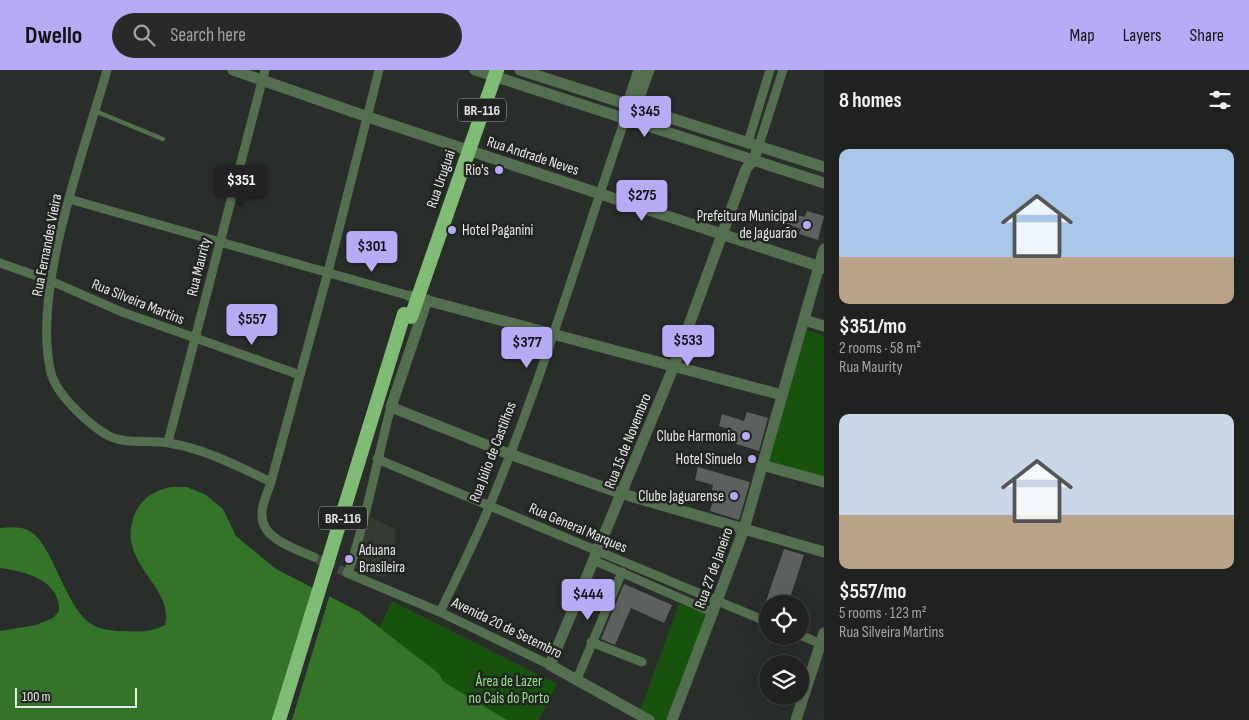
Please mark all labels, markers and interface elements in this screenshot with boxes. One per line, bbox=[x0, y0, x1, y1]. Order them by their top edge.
search box bbox=[112, 13, 462, 58]
text: Dwello bbox=[25, 21, 82, 50]
icon: search bbox=[130, 21, 158, 49]
text: Search here bbox=[170, 24, 246, 47]
text: Map bbox=[1070, 25, 1095, 46]
text: Layers bbox=[1123, 25, 1162, 46]
text: Share bbox=[1190, 25, 1224, 46]
icon: filters bbox=[1206, 86, 1234, 114]
text: 8 homes bbox=[839, 88, 902, 113]
pin: $345 bbox=[615, 96, 675, 138]
road number: BR-116 bbox=[458, 98, 506, 122]
text: $345 bbox=[630, 102, 660, 121]
street label: Rua Andrade Neves bbox=[484, 132, 582, 180]
street label: Rua Uruguai bbox=[422, 147, 460, 211]
place label: Rio's bbox=[465, 161, 489, 180]
pin: $351 bbox=[211, 164, 271, 207]
marker: Rio's bbox=[493, 164, 505, 176]
text: $351 bbox=[227, 171, 255, 190]
pin: $275 bbox=[612, 180, 672, 222]
icon: home bbox=[992, 181, 1082, 271]
text: $275 bbox=[627, 186, 657, 205]
street label: Rua Fernandes Vieira bbox=[28, 192, 66, 298]
place label: Prefeitura Municipal de Jaguarão bbox=[697, 207, 797, 243]
marker: Prefeitura Municipal de Jaguarão bbox=[801, 219, 813, 231]
place label: Hotel Paganini bbox=[462, 221, 534, 240]
marker: Hotel Paganini bbox=[446, 224, 458, 236]
pin: $301 bbox=[342, 230, 402, 273]
street label: Rua Maurity bbox=[183, 235, 216, 298]
text: $301 bbox=[357, 237, 387, 256]
street label: Rua Silveira Martins bbox=[89, 275, 187, 329]
pin: $557 bbox=[222, 304, 282, 346]
text: $557 bbox=[237, 310, 267, 329]
text: $351/mo bbox=[839, 314, 906, 339]
pin: $533 bbox=[658, 324, 718, 367]
pin: $377 bbox=[497, 326, 557, 369]
text: $533 bbox=[673, 331, 703, 350]
text: $377 bbox=[512, 333, 542, 352]
text: 2 rooms · 58 m² bbox=[839, 339, 921, 358]
text: Rua Maurity bbox=[839, 358, 903, 377]
street label: Rua 15 de Novembro bbox=[600, 390, 656, 492]
street label: Rua Júlio de Castilhos bbox=[465, 399, 521, 505]
place label: Clube Harmonia bbox=[656, 427, 736, 446]
marker: Clube Harmonia bbox=[740, 430, 752, 442]
icon: home bbox=[992, 446, 1082, 536]
place label: Hotel Sinuelo bbox=[676, 450, 742, 469]
marker: Hotel Sinuelo bbox=[746, 453, 758, 465]
place label: Clube Jaguarense bbox=[638, 487, 724, 506]
marker: Clube Jaguarense bbox=[728, 490, 740, 502]
street label: Rua General Marques bbox=[526, 499, 630, 557]
road number: BR-116 bbox=[319, 506, 367, 529]
street label: Rua 27 de Janeiro bbox=[691, 525, 737, 611]
place label: Aduana Brasileira bbox=[358, 541, 405, 577]
marker: Aduana Brasileira bbox=[343, 553, 355, 565]
pin: $444 bbox=[558, 578, 618, 621]
text: $557/mo bbox=[839, 579, 906, 604]
text: $444 bbox=[573, 585, 603, 604]
street label: Avenida 20 de Setembro bbox=[448, 593, 565, 663]
map controls bbox=[759, 595, 809, 705]
button: locate bbox=[759, 595, 809, 645]
text: 5 rooms · 123 m² bbox=[839, 604, 927, 623]
text: Rua Silveira Martins bbox=[839, 623, 944, 642]
button: layers bbox=[759, 655, 809, 705]
park label: Área de Lazer no Cais do Porto bbox=[469, 672, 549, 708]
scale bar bbox=[15, 685, 138, 708]
text: 100 m bbox=[22, 688, 51, 705]

